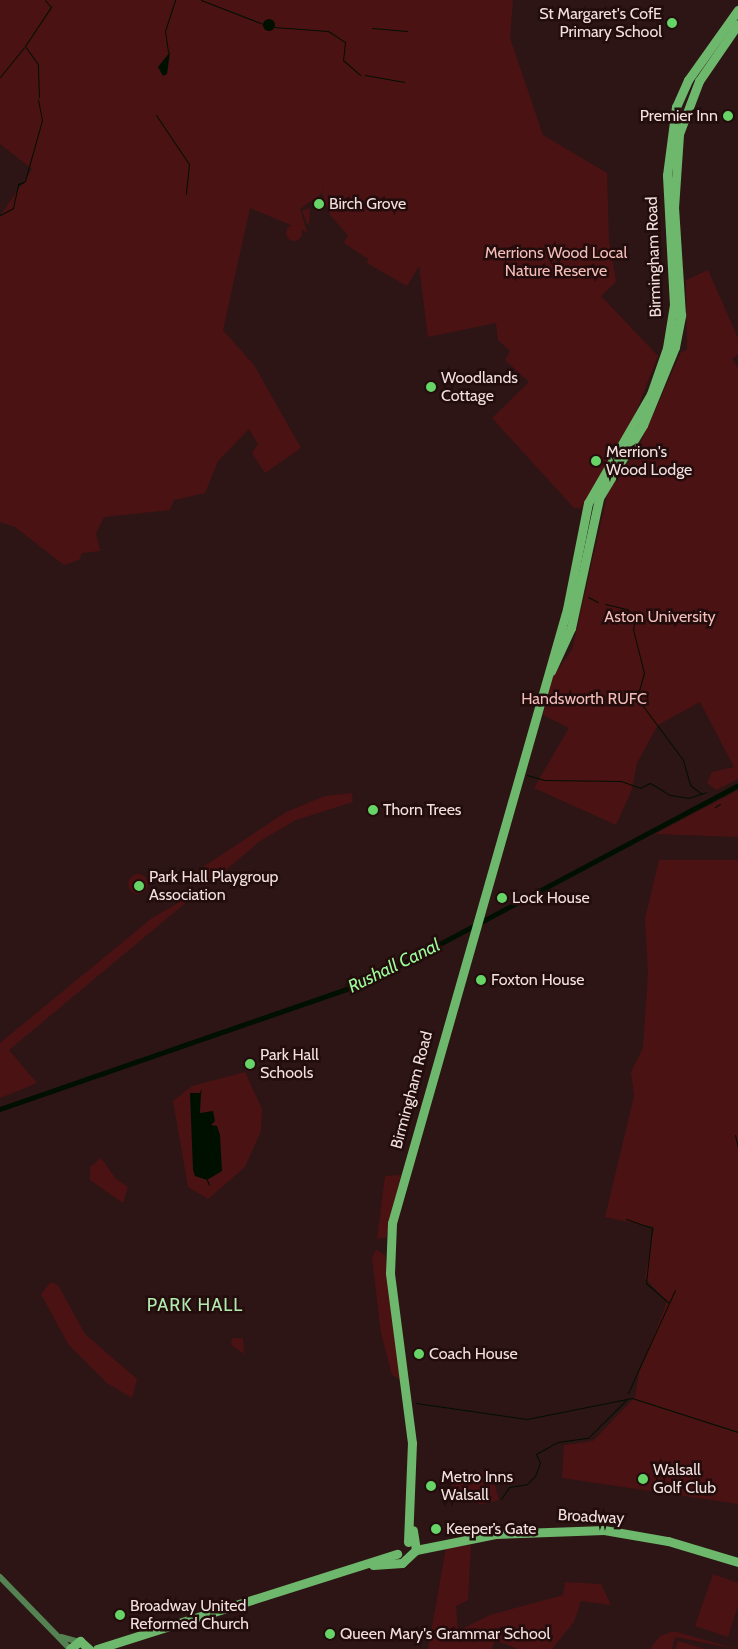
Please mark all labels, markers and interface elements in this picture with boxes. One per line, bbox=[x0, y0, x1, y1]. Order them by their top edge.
place label: St Margaret's CofE Primary School bbox=[539, 4, 662, 42]
marker: St Margaret's CofE Primary School bbox=[666, 17, 678, 29]
place label: Premier Inn bbox=[640, 106, 718, 126]
marker: Premier Inn bbox=[722, 110, 734, 122]
place label: Birch Grove bbox=[329, 194, 406, 214]
street label: Birmingham Road bbox=[642, 196, 666, 318]
marker: Birch Grove bbox=[313, 198, 325, 210]
park label: Merrions Wood Local Nature Reserve bbox=[485, 243, 627, 281]
place label: Woodlands Cottage bbox=[441, 368, 518, 406]
marker: Woodlands Cottage bbox=[425, 381, 437, 393]
place label: Merrion's Wood Lodge bbox=[606, 442, 692, 480]
marker: Merrion's Wood Lodge bbox=[590, 455, 602, 467]
park label: Aston University bbox=[604, 607, 716, 627]
park label: Handsworth RUFC bbox=[521, 689, 647, 709]
place label: Thorn Trees bbox=[383, 800, 461, 820]
marker: Thorn Trees bbox=[367, 804, 379, 816]
place label: Park Hall Playgroup Association bbox=[149, 867, 279, 905]
marker: Park Hall Playgroup Association bbox=[133, 880, 145, 892]
place label: Lock House bbox=[512, 888, 590, 908]
marker: Lock House bbox=[496, 892, 508, 904]
water label: Rushall Canal bbox=[344, 934, 444, 998]
place label: Foxton House bbox=[491, 970, 584, 990]
marker: Foxton House bbox=[475, 974, 487, 986]
street label: Birmingham Road bbox=[387, 1029, 437, 1151]
place label: Park Hall Schools bbox=[260, 1045, 319, 1083]
marker: Park Hall Schools bbox=[244, 1058, 256, 1070]
district label: PARK HALL bbox=[146, 1294, 244, 1316]
place label: Coach House bbox=[429, 1344, 518, 1364]
marker: Coach House bbox=[413, 1348, 425, 1360]
place label: Walsall Golf Club bbox=[653, 1460, 716, 1498]
place label: Metro Inns Walsall bbox=[441, 1467, 513, 1505]
marker: Walsall Golf Club bbox=[637, 1473, 649, 1485]
marker: Metro Inns Walsall bbox=[425, 1480, 437, 1492]
street label: Broadway bbox=[557, 1506, 625, 1528]
place label: Keeper’s Gate bbox=[446, 1519, 536, 1539]
marker: Keeper’s Gate bbox=[430, 1523, 442, 1535]
place label: Broadway United Reformed Church bbox=[130, 1596, 249, 1634]
marker: Broadway United Reformed Church bbox=[114, 1609, 126, 1621]
place label: Queen Mary's Grammar School bbox=[340, 1624, 550, 1644]
marker: Queen Mary's Grammar School bbox=[324, 1628, 336, 1640]

